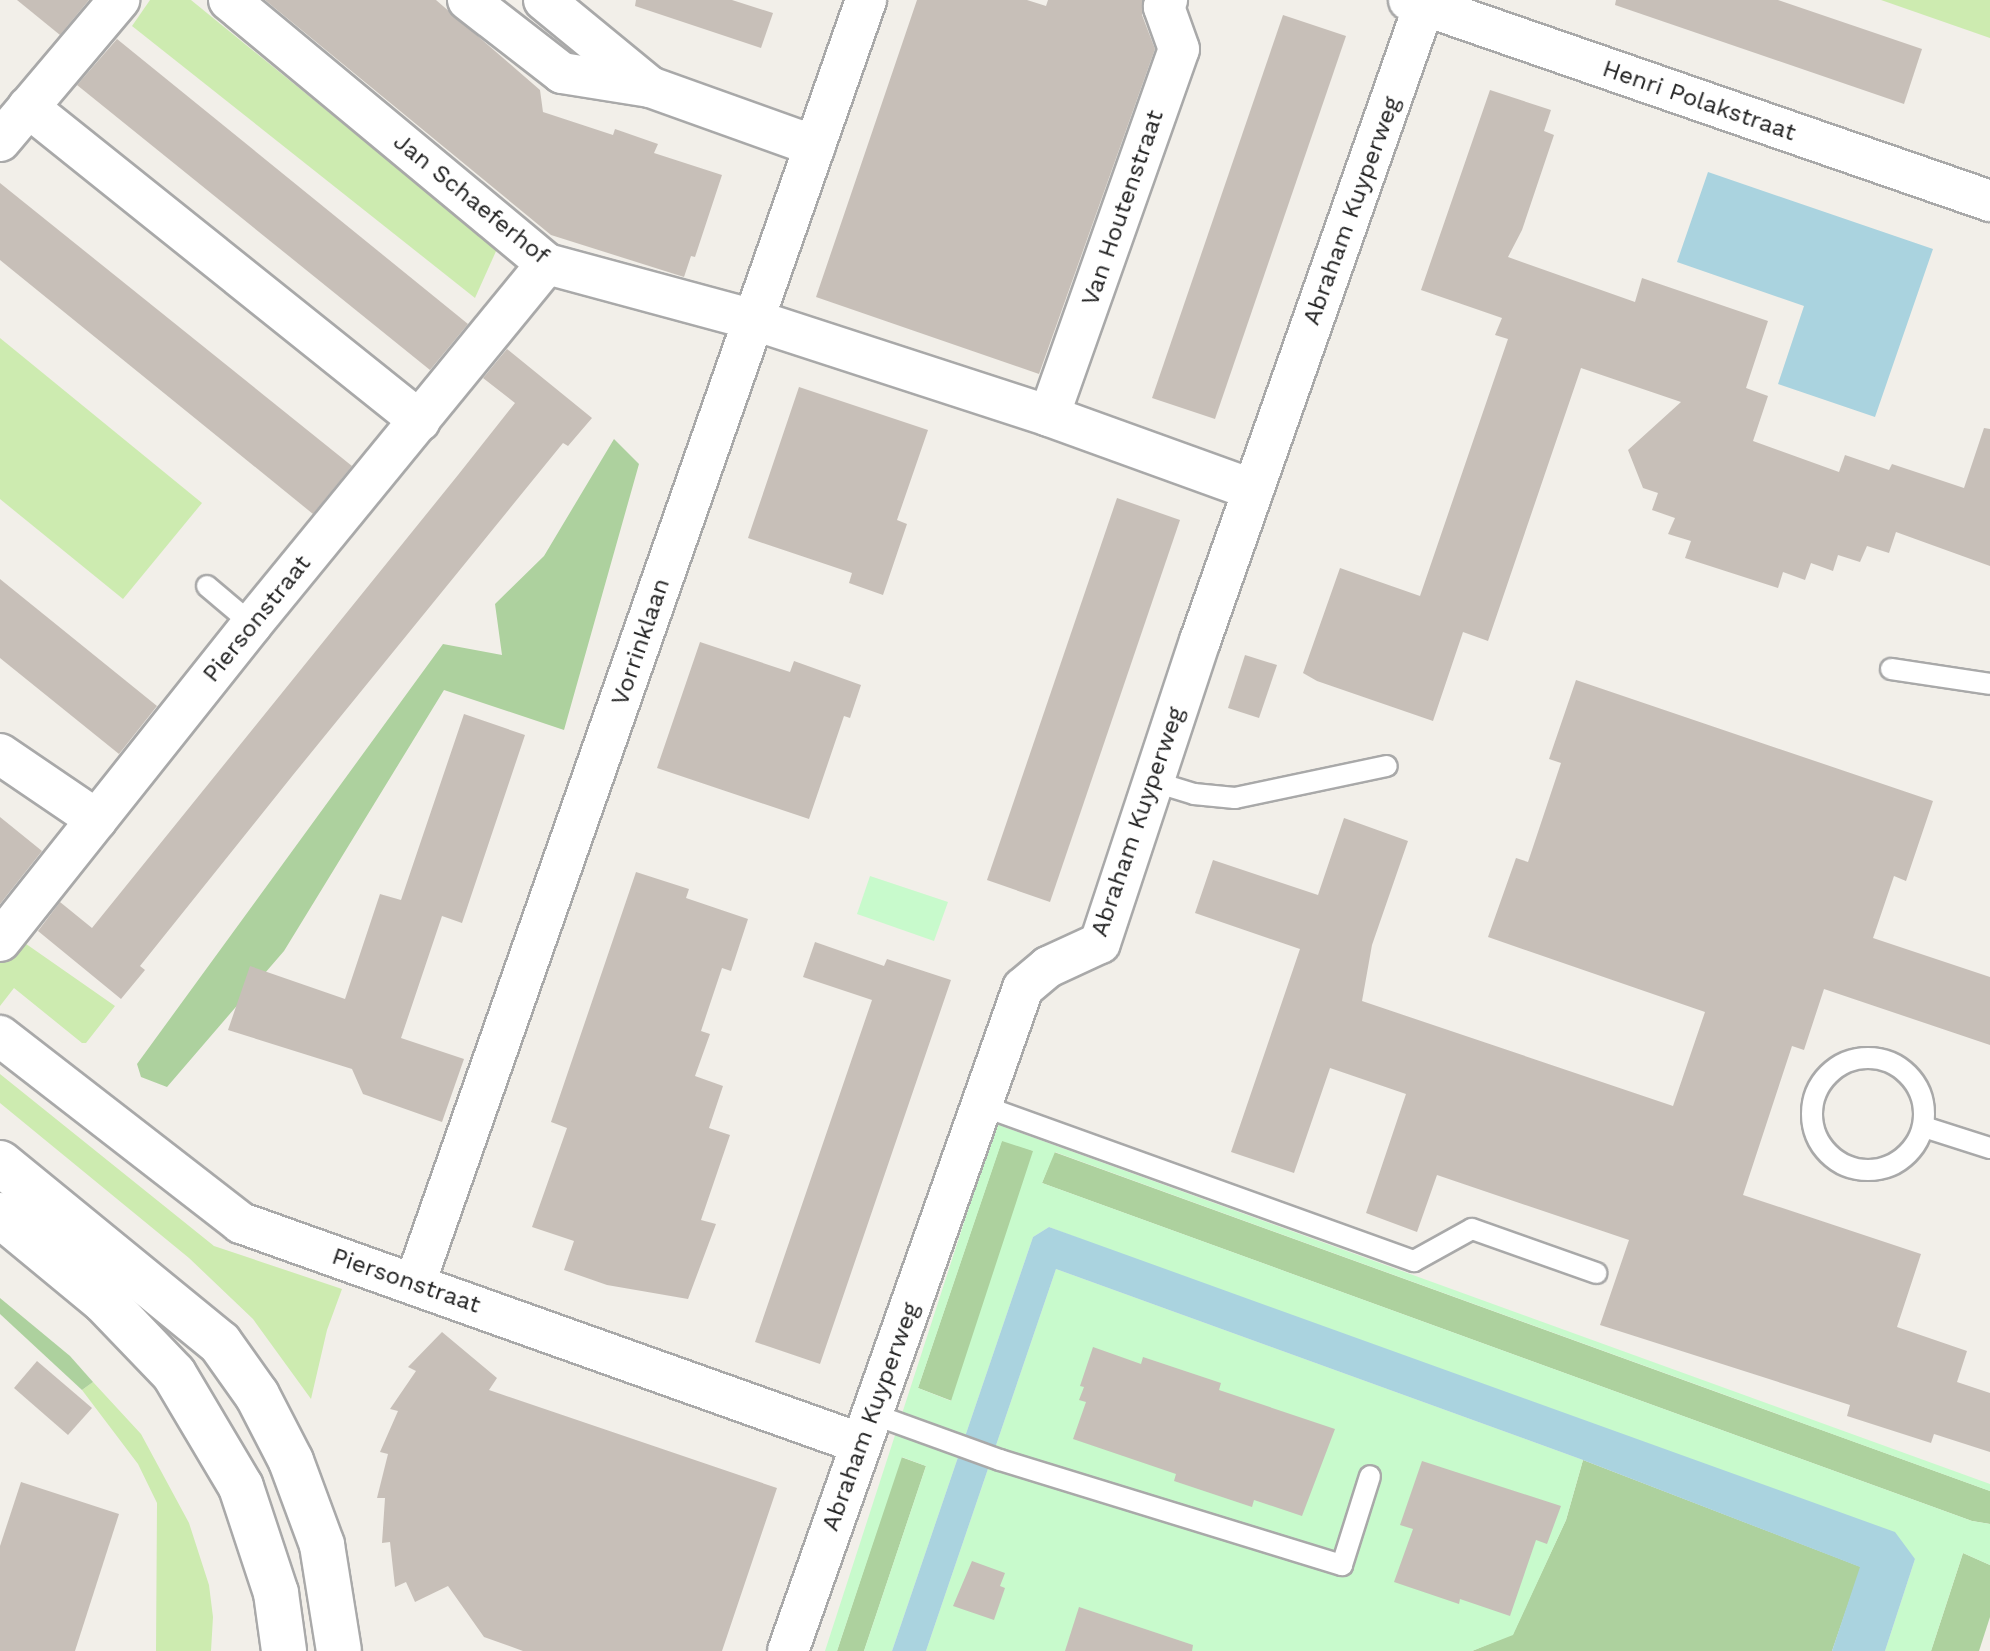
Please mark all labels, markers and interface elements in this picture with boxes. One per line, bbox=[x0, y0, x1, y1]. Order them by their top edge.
street label: Henri Polakstraat bbox=[1599, 54, 1799, 148]
street label: Abraham Kuyperweg bbox=[1297, 93, 1407, 329]
street label: Van Houtenstraat bbox=[1076, 106, 1170, 310]
street label: Jan Schaeferhof bbox=[387, 127, 555, 271]
street label: Piersonstraat bbox=[197, 550, 317, 688]
street label: Vorrinklaan bbox=[606, 575, 676, 709]
street label: Abraham Kuyperweg bbox=[1085, 703, 1191, 941]
street label: Piersonstraat bbox=[328, 1242, 484, 1320]
street label: Abraham Kuyperweg bbox=[816, 1299, 926, 1535]

